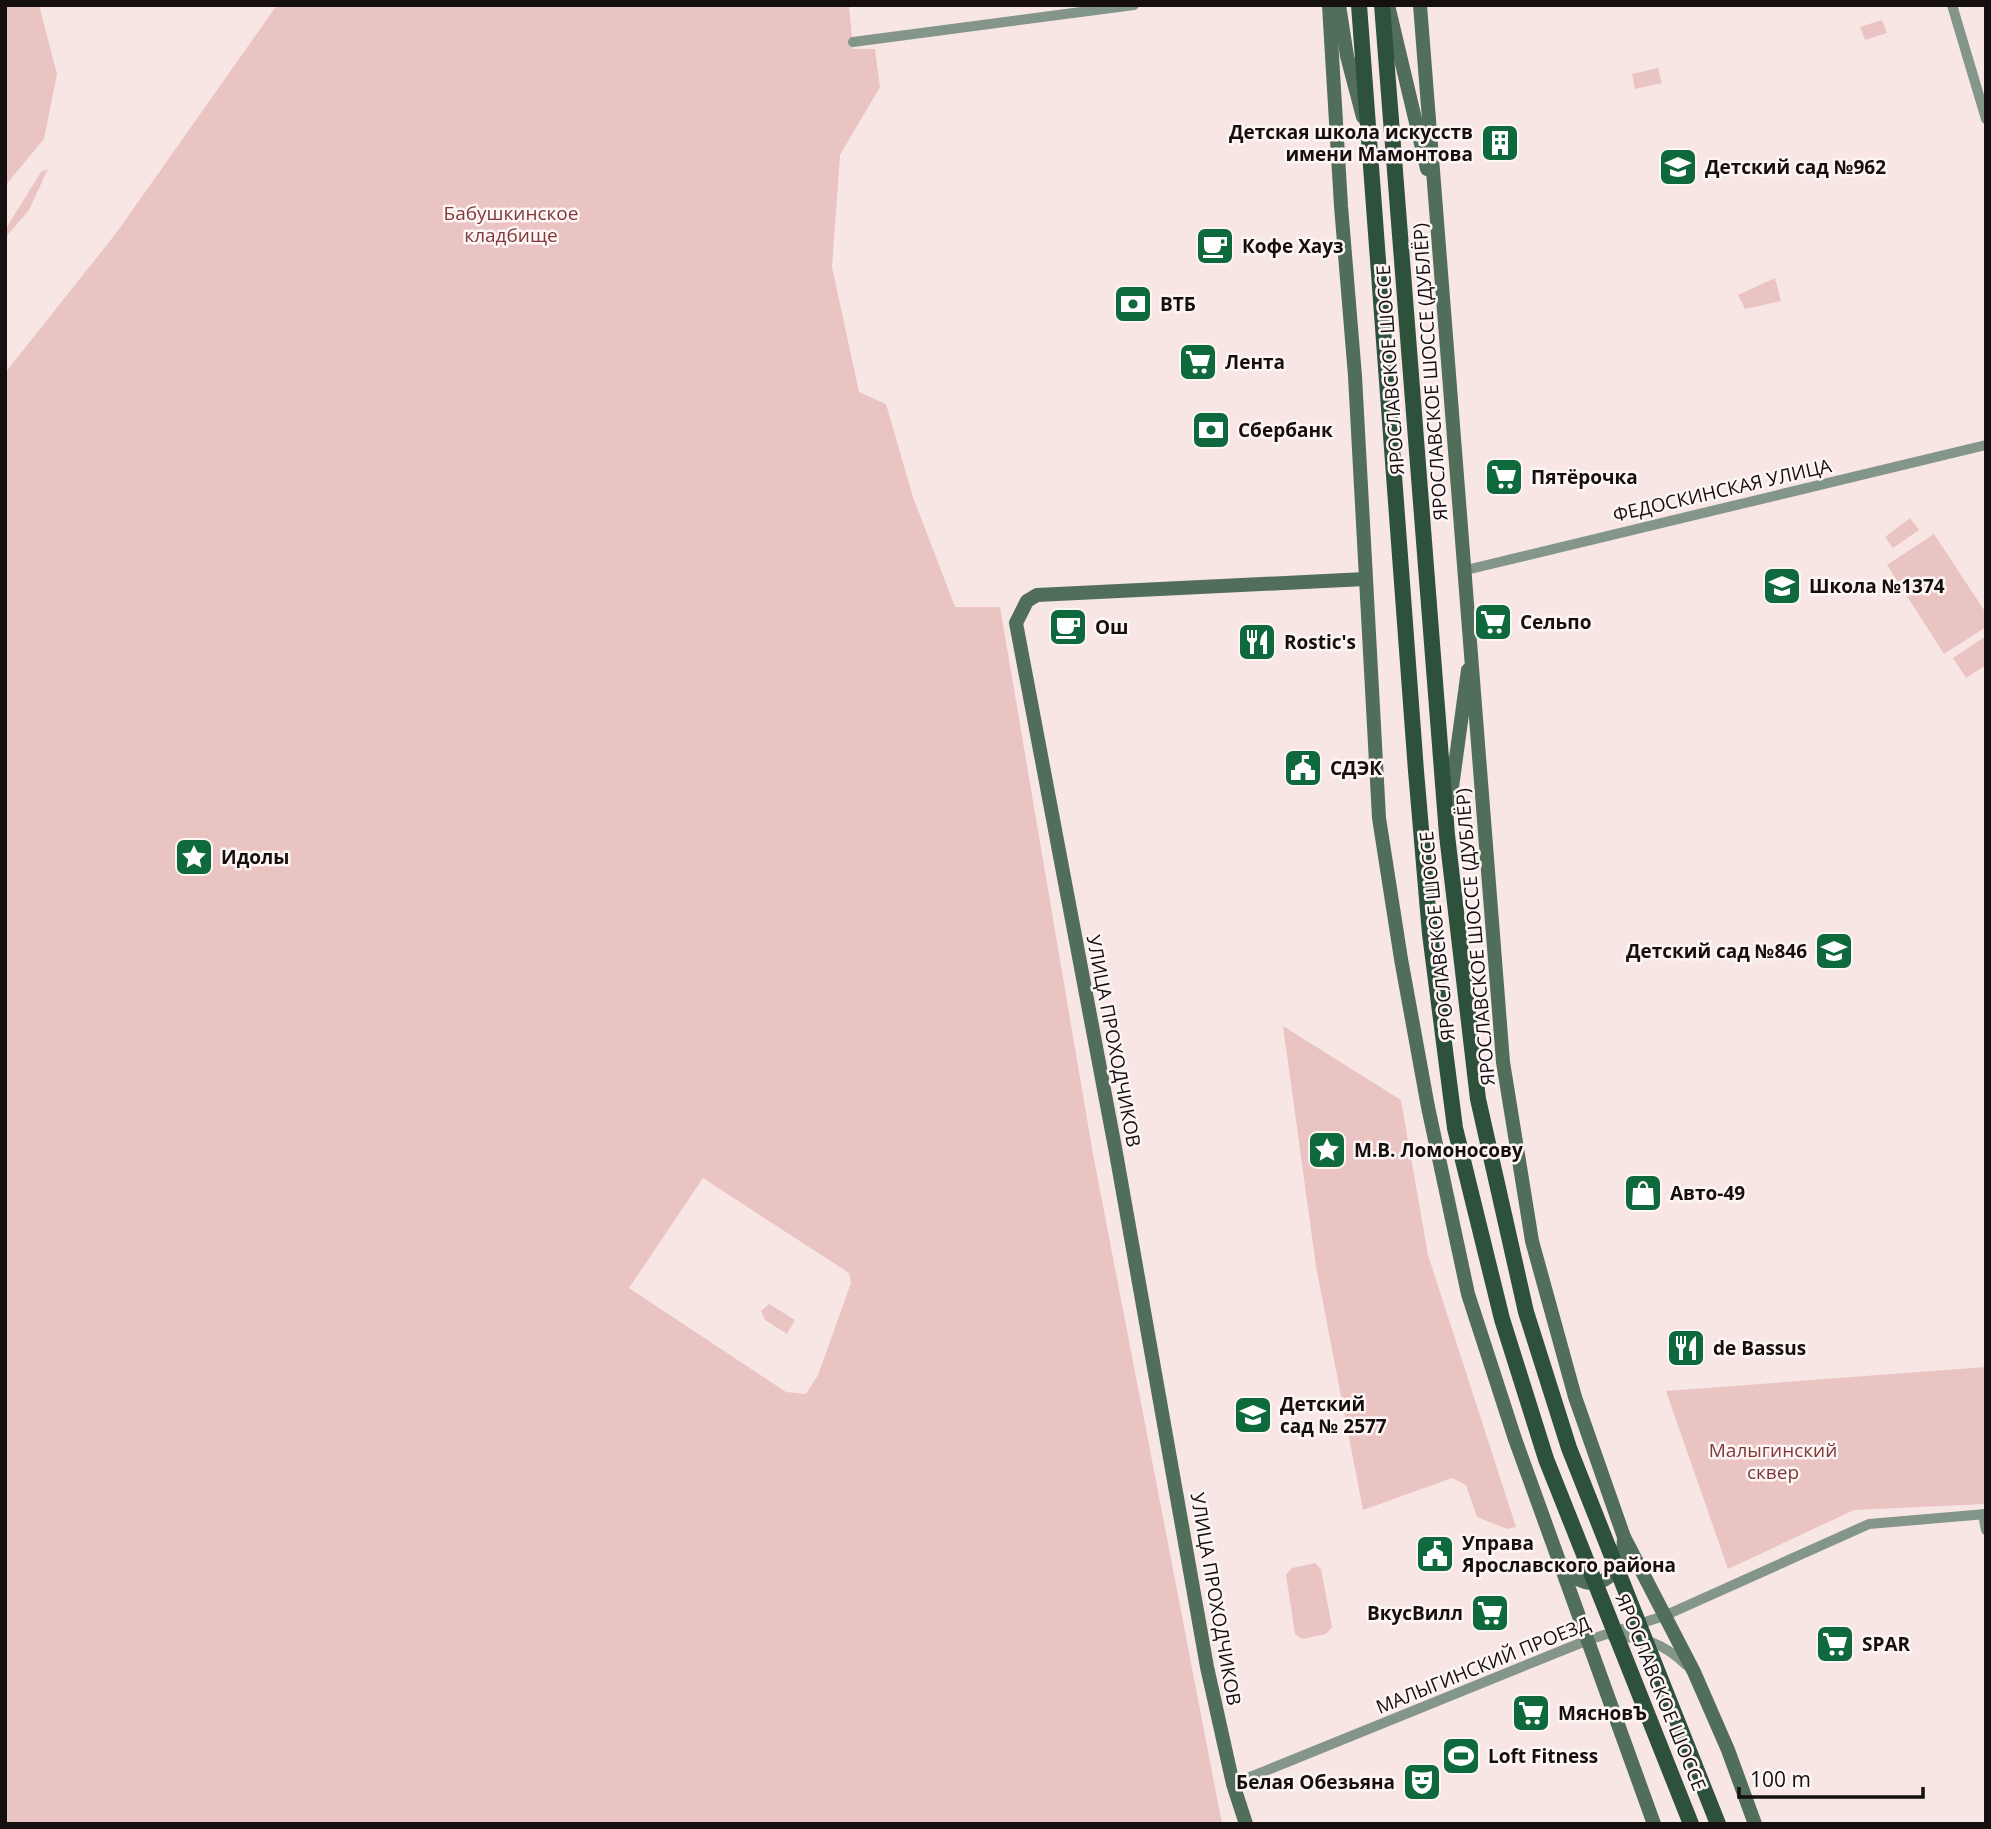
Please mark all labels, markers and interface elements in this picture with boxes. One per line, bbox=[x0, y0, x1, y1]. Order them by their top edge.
place label: Детская школа искусств имени Мамонтова bbox=[1229, 119, 1473, 167]
building icon: Детская школа искусств имени Мамонтова bbox=[1479, 122, 1521, 164]
school or university icon: Детский сад №962 bbox=[1657, 146, 1699, 188]
place label: Детский сад №962 bbox=[1705, 154, 1886, 180]
park label: Бабушкинское кладбище bbox=[444, 200, 578, 248]
street label: ЯРОСЛАВСКОЕ ШОССЕ (ДУБЛЁР) bbox=[1407, 222, 1453, 522]
cafe icon: Кофе Хауз bbox=[1194, 225, 1236, 267]
place label: Кофе Хауз bbox=[1242, 233, 1344, 259]
street label: ЯРОСЛАВСКОЕ ШОССЕ bbox=[1370, 264, 1410, 476]
bank icon: ВТБ bbox=[1112, 283, 1154, 325]
place label: ВТБ bbox=[1160, 291, 1196, 317]
supermarket icon: Лента bbox=[1177, 341, 1219, 383]
place label: Лента bbox=[1225, 349, 1285, 375]
bank icon: Сбербанк bbox=[1190, 409, 1232, 451]
place label: Сбербанк bbox=[1238, 417, 1333, 443]
street label: ФЕДОСКИНСКАЯ УЛИЦА bbox=[1610, 452, 1834, 528]
supermarket icon: Пятёрочка bbox=[1483, 456, 1525, 498]
place label: Пятёрочка bbox=[1531, 464, 1638, 490]
school or university icon: Школа №1374 bbox=[1761, 565, 1803, 607]
place label: Школа №1374 bbox=[1809, 573, 1945, 599]
supermarket icon: Сельпо bbox=[1472, 601, 1514, 643]
cafe icon: Ош bbox=[1047, 606, 1089, 648]
place label: Сельпо bbox=[1520, 609, 1591, 635]
place label: Ош bbox=[1095, 614, 1129, 640]
restaurant icon: Rostic's bbox=[1236, 621, 1278, 663]
place label: Rostic's bbox=[1284, 629, 1356, 655]
public building icon: СДЭК bbox=[1282, 747, 1324, 789]
place label: СДЭК bbox=[1330, 755, 1382, 781]
street label: ЯРОСЛАВСКОЕ ШОССЕ (ДУБЛЁР) bbox=[1449, 787, 1501, 1087]
street label: ЯРОСЛАВСКОЕ ШОССЕ bbox=[1413, 830, 1461, 1042]
place icon: Идолы bbox=[173, 836, 215, 878]
place label: Идолы bbox=[221, 844, 289, 870]
school or university icon: Детский сад №846 bbox=[1813, 930, 1855, 972]
street label: УЛИЦА ПРОХОДЧИКОВ bbox=[1081, 933, 1147, 1149]
place label: Детский сад №846 bbox=[1626, 938, 1807, 964]
place icon: М.В. Ломоносову bbox=[1306, 1129, 1348, 1171]
place label: М.В. Ломоносову bbox=[1354, 1137, 1523, 1163]
shop icon: Авто-49 bbox=[1622, 1172, 1664, 1214]
place label: Авто-49 bbox=[1670, 1180, 1745, 1206]
restaurant icon: de Bassus bbox=[1665, 1327, 1707, 1369]
place label: de Bassus bbox=[1713, 1335, 1806, 1361]
place label: Детский сад № 2577 bbox=[1280, 1391, 1387, 1439]
school or university icon: Детский сад № 2577 bbox=[1232, 1394, 1274, 1436]
park label: Малыгинский сквер bbox=[1709, 1437, 1837, 1485]
street label: УЛИЦА ПРОХОДЧИКОВ bbox=[1184, 1491, 1248, 1707]
place label: Управа Ярославского района bbox=[1461, 1530, 1676, 1578]
public building icon: Управа Ярославского района bbox=[1414, 1533, 1456, 1575]
street label: ЯРОСЛАВСКОЕ ШОССЕ bbox=[1610, 1590, 1712, 1794]
supermarket icon: ВкусВилл bbox=[1469, 1592, 1511, 1634]
place label: ВкусВилл bbox=[1367, 1600, 1463, 1626]
street label: МАЛЫГИНСКИЙ ПРОЕЗД bbox=[1372, 1610, 1594, 1720]
supermarket icon: SPAR bbox=[1814, 1623, 1856, 1665]
place label: SPAR bbox=[1862, 1631, 1911, 1657]
supermarket icon: МясновЪ bbox=[1510, 1692, 1552, 1734]
place label: МясновЪ bbox=[1558, 1700, 1647, 1726]
sports icon: Loft Fitness bbox=[1440, 1735, 1482, 1777]
place label: Loft Fitness bbox=[1488, 1743, 1598, 1769]
scale bar bbox=[1739, 1756, 1923, 1800]
theatre icon: Белая Обезьяна bbox=[1401, 1761, 1443, 1803]
text: 100 m bbox=[1750, 1765, 1811, 1793]
place label: Белая Обезьяна bbox=[1236, 1769, 1395, 1795]

